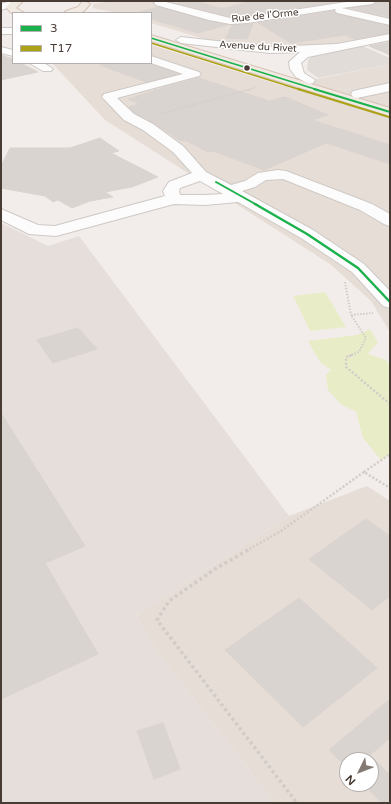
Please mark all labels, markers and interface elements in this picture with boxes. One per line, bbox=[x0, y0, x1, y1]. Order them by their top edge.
street label: Rue de l'Orme bbox=[231, 7, 299, 25]
legend bbox=[12, 12, 152, 64]
text: 3 bbox=[50, 21, 58, 35]
street label: Avenue du Rivet bbox=[219, 39, 297, 55]
text: T17 bbox=[50, 41, 72, 55]
unlabelled marker bbox=[242, 63, 252, 73]
north arrow bbox=[339, 752, 379, 792]
text: N bbox=[343, 772, 358, 788]

